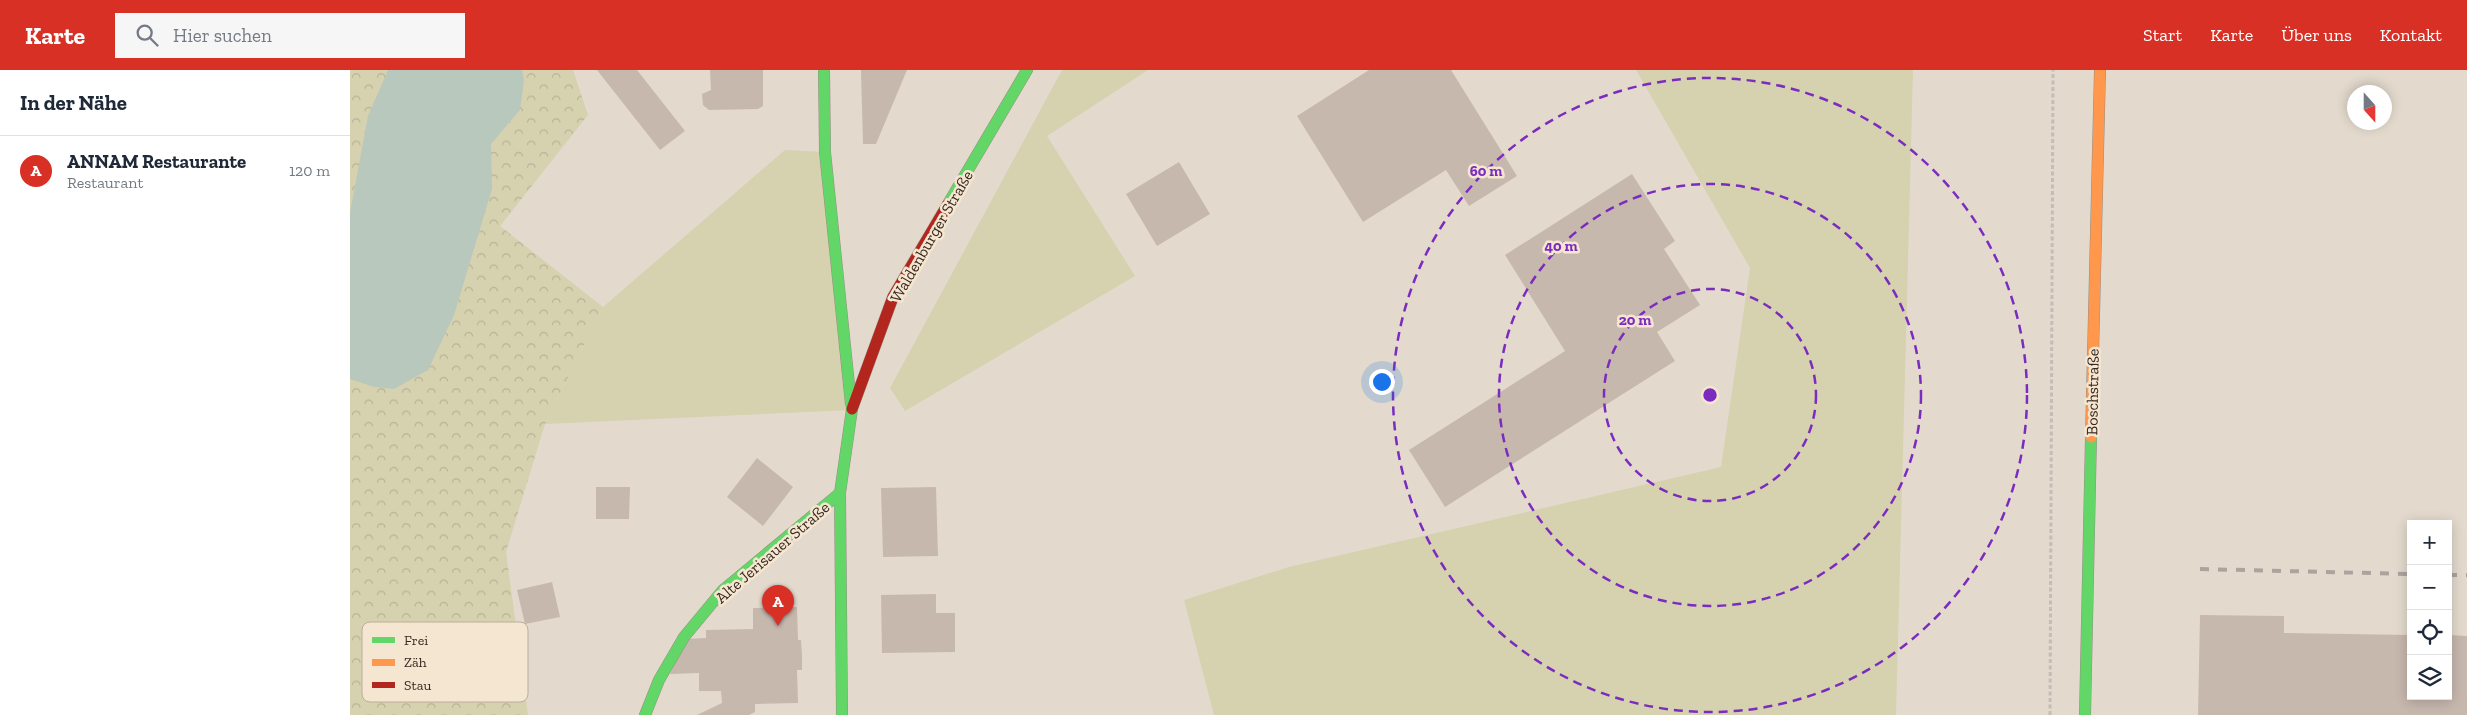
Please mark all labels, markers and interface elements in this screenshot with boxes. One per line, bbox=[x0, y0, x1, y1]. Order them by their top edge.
search box bbox=[115, 13, 465, 58]
text: Karte bbox=[25, 21, 85, 50]
icon: search bbox=[133, 21, 161, 49]
text: Hier suchen bbox=[173, 24, 272, 47]
text: Start bbox=[2143, 24, 2182, 46]
text: Karte bbox=[2210, 24, 2253, 46]
text: Über uns bbox=[2281, 24, 2352, 46]
text: Kontakt bbox=[2380, 24, 2442, 46]
north arrow bbox=[2347, 85, 2392, 130]
text: In der Nähe bbox=[20, 90, 127, 115]
text: ANNAM Restaurante bbox=[67, 150, 246, 173]
text: A bbox=[31, 161, 42, 180]
text: 120 m bbox=[289, 161, 330, 180]
text: 60 m bbox=[1470, 162, 1502, 180]
street label: Waldenburger Straße bbox=[886, 167, 977, 306]
text: Restaurant bbox=[67, 173, 143, 192]
text: 40 m bbox=[1544, 237, 1578, 255]
text: 20 m bbox=[1619, 311, 1651, 329]
street label: Boschstraße bbox=[2082, 349, 2103, 435]
your location bbox=[1369, 369, 1395, 395]
centre of rings bbox=[1701, 386, 1719, 404]
street label: Alte Jerisauer Straße bbox=[711, 497, 833, 607]
map controls bbox=[2407, 520, 2452, 700]
button: + bbox=[2407, 520, 2452, 565]
button: − bbox=[2407, 565, 2452, 610]
pin: A bbox=[762, 585, 794, 626]
button: locate bbox=[2407, 610, 2452, 655]
legend bbox=[362, 622, 528, 702]
text: Frei bbox=[404, 632, 428, 649]
text: Zäh bbox=[404, 654, 427, 671]
button: layers bbox=[2407, 655, 2452, 700]
text: Stau bbox=[404, 677, 431, 694]

